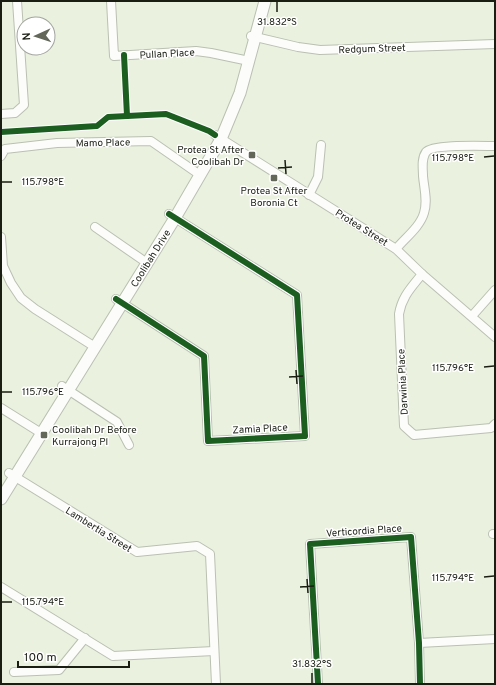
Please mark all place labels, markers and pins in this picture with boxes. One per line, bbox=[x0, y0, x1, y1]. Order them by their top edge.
place label: Protea St After Coolibah Dr bbox=[177, 144, 244, 169]
marker: Protea St After Coolibah Dr bbox=[247, 150, 257, 160]
marker: Protea St After Boronia Ct bbox=[269, 173, 279, 183]
place label: Protea St After Boronia Ct bbox=[241, 185, 308, 210]
place label: Coolibah Dr Before Kurrajong Pl bbox=[52, 424, 137, 449]
marker: Coolibah Dr Before Kurrajong Pl bbox=[39, 430, 49, 440]

